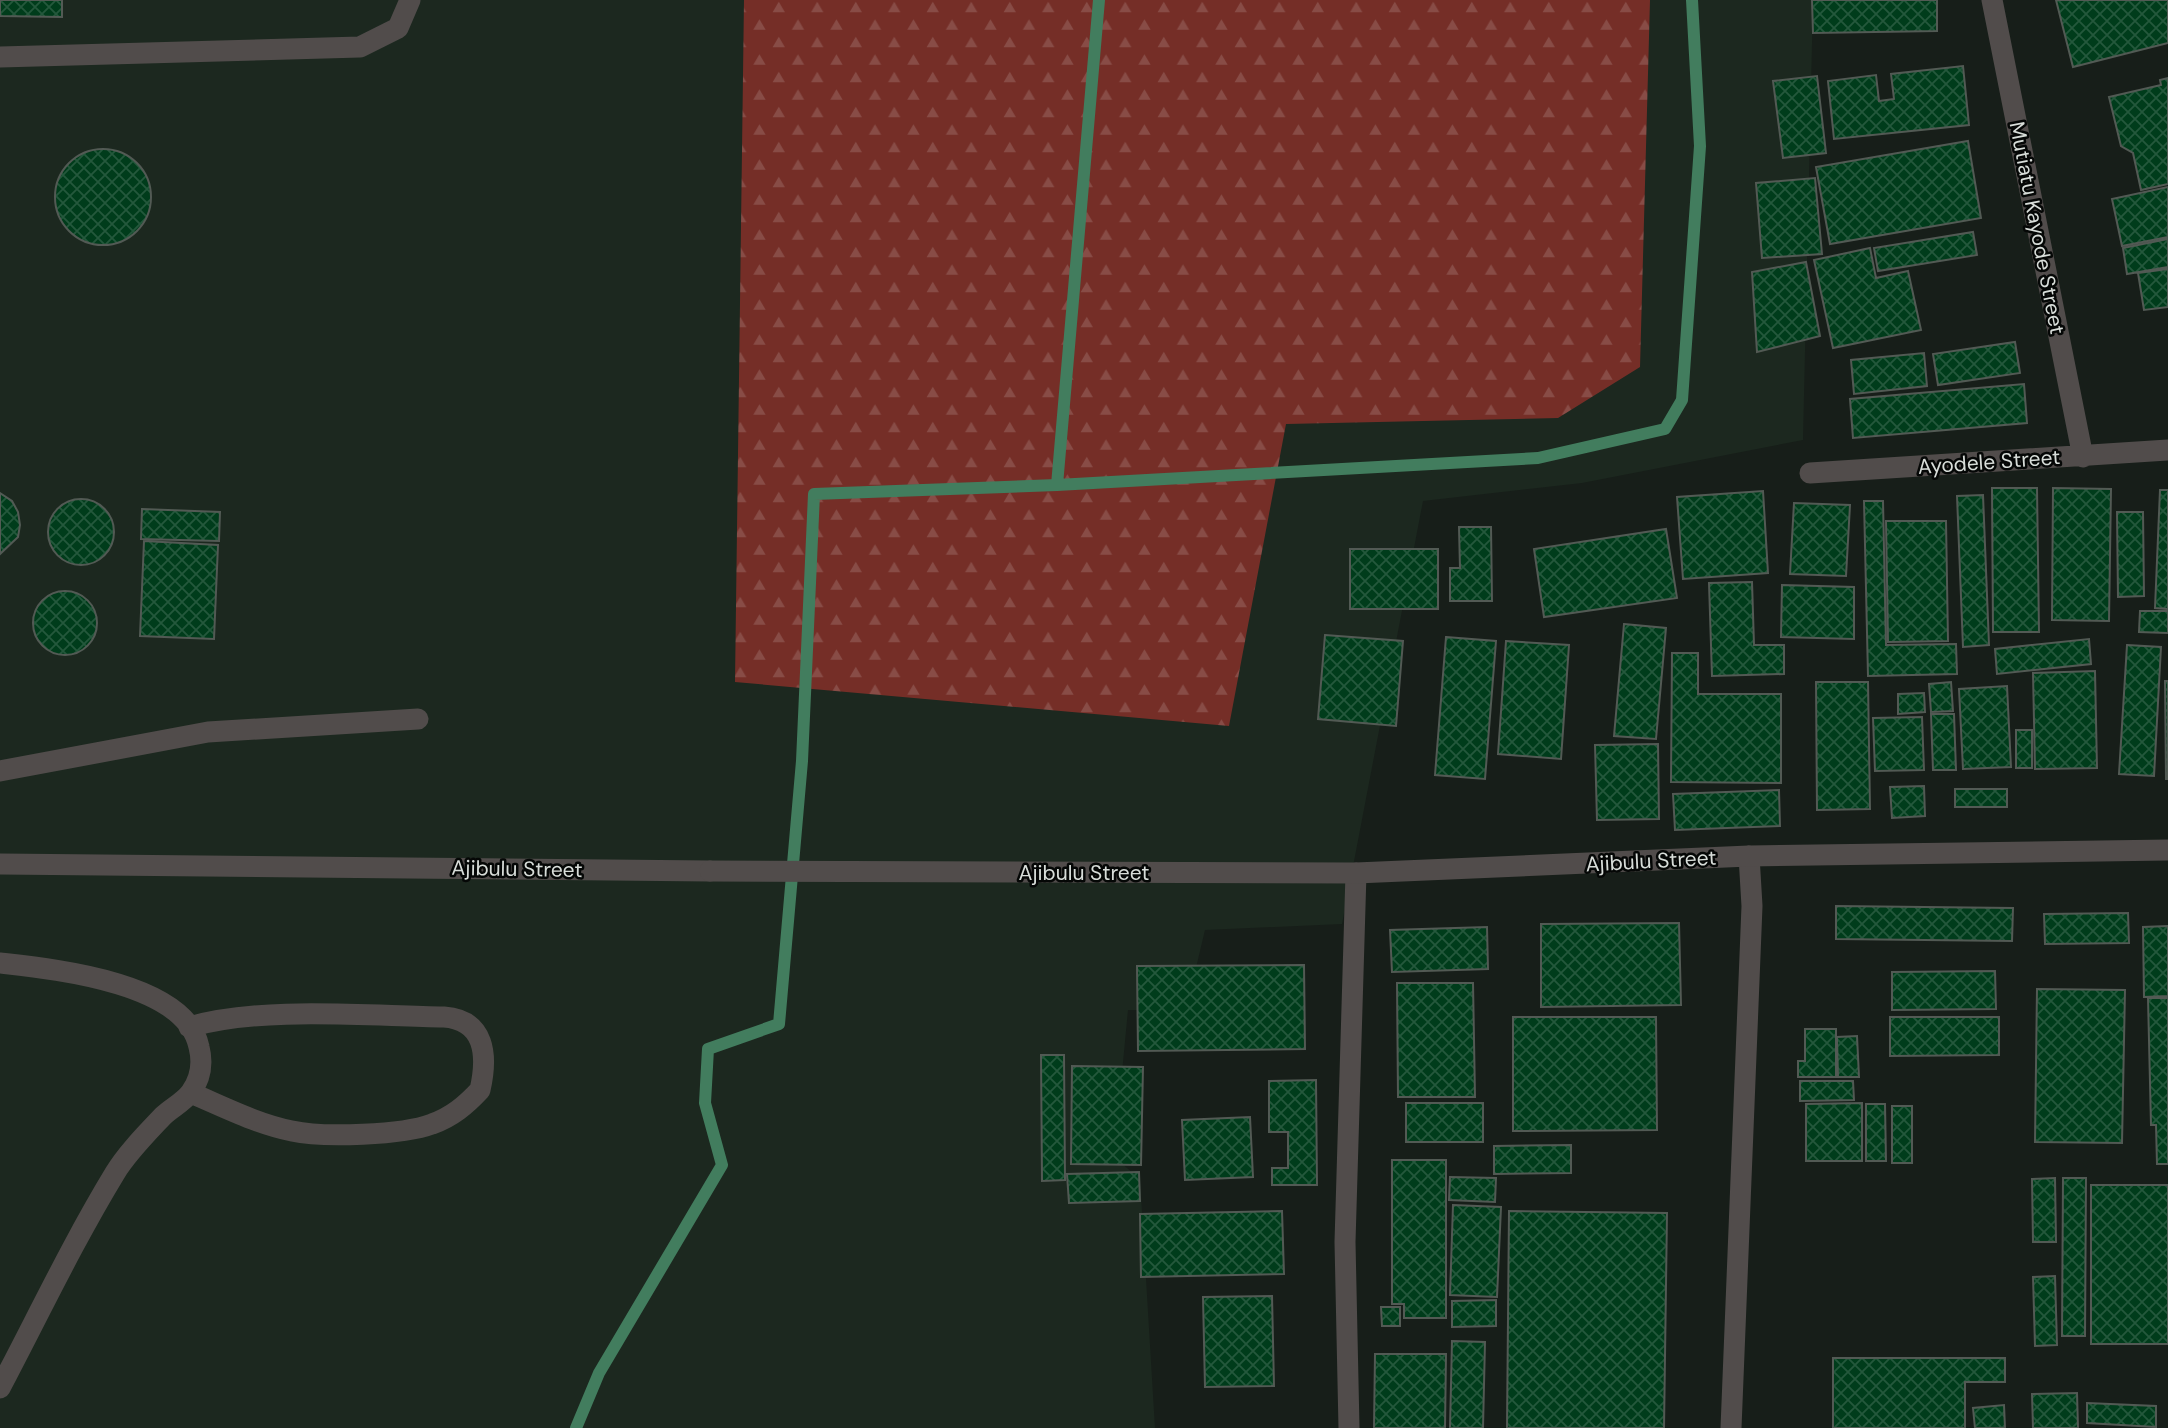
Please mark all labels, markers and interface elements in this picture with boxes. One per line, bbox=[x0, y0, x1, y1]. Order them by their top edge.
street label: Mutiatu Kayode Street bbox=[2003, 119, 2071, 337]
street label: Ayodele Street bbox=[1917, 443, 2061, 481]
street label: Ajibulu Street bbox=[1585, 844, 1717, 878]
street label: Ajibulu Street bbox=[451, 854, 583, 884]
street label: Ajibulu Street bbox=[1018, 859, 1150, 887]

